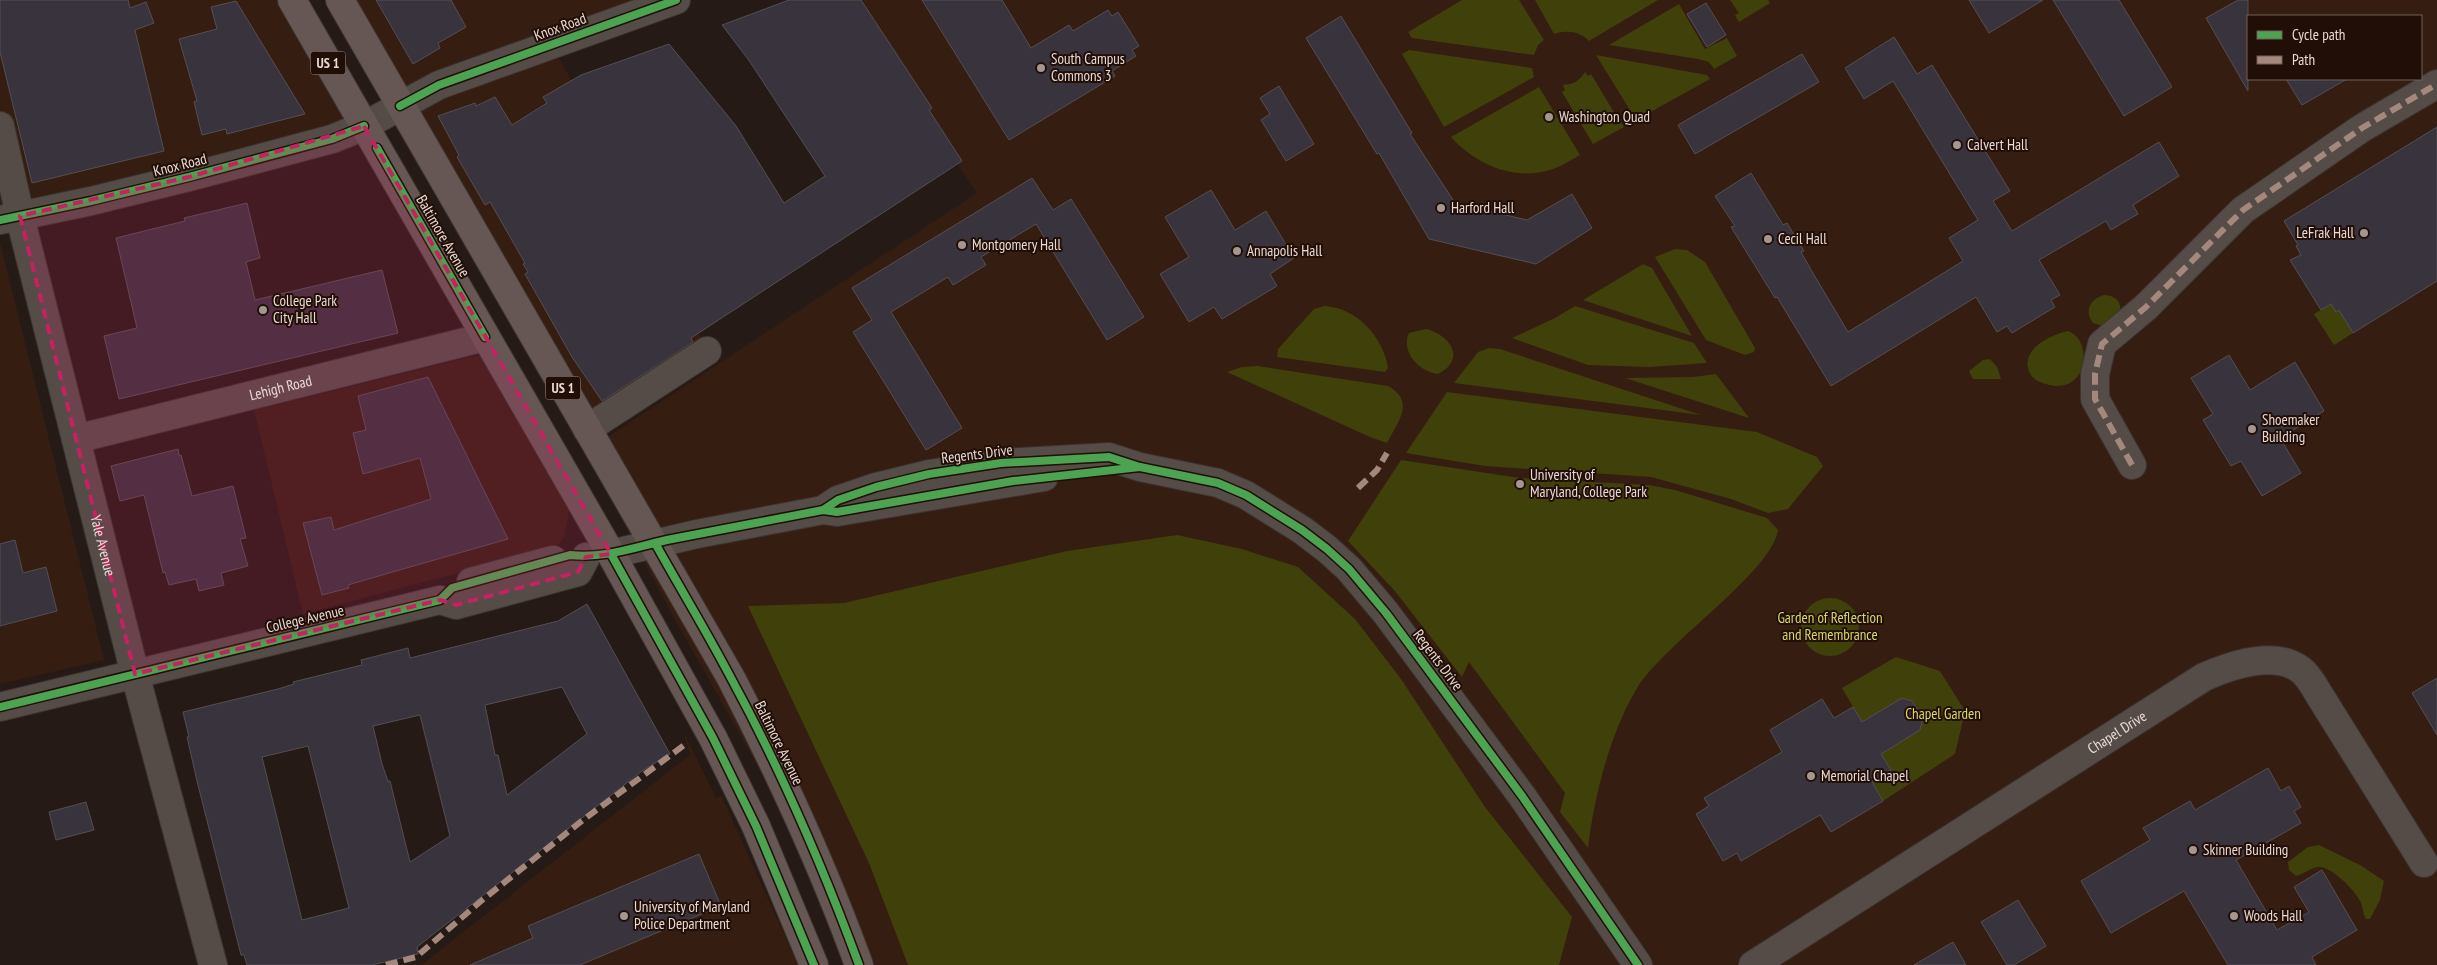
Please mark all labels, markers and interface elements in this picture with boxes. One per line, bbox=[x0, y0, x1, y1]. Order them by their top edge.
street label: Knox Road bbox=[531, 8, 589, 45]
legend bbox=[2247, 15, 2422, 80]
text: Cycle path bbox=[2292, 25, 2345, 44]
place label: South Campus Commons 3 bbox=[1051, 49, 1125, 85]
text: Path bbox=[2292, 50, 2315, 69]
road number: US 1 bbox=[310, 52, 346, 74]
marker: South Campus Commons 3 bbox=[1035, 62, 1047, 74]
place label: Washington Quad bbox=[1559, 107, 1650, 126]
marker: Washington Quad bbox=[1543, 111, 1555, 123]
place label: Calvert Hall bbox=[1967, 135, 2028, 154]
marker: Calvert Hall bbox=[1951, 139, 1963, 151]
street label: Knox Road bbox=[151, 149, 209, 180]
street label: Baltimore Avenue bbox=[412, 192, 474, 280]
place label: Harford Hall bbox=[1451, 198, 1515, 217]
marker: Harford Hall bbox=[1435, 202, 1447, 214]
place label: LeFrak Hall bbox=[2296, 223, 2354, 242]
marker: LeFrak Hall bbox=[2358, 227, 2370, 239]
place label: Cecil Hall bbox=[1778, 229, 1827, 248]
marker: Cecil Hall bbox=[1762, 233, 1774, 245]
place label: Montgomery Hall bbox=[972, 235, 1062, 254]
marker: Montgomery Hall bbox=[956, 239, 968, 251]
place label: Annapolis Hall bbox=[1247, 241, 1323, 260]
marker: Annapolis Hall bbox=[1231, 245, 1243, 257]
place label: College Park City Hall bbox=[273, 291, 337, 327]
marker: College Park City Hall bbox=[257, 304, 269, 316]
street label: Lehigh Road bbox=[247, 371, 314, 404]
road number: US 1 bbox=[546, 376, 580, 399]
place label: Shoemaker Building bbox=[2262, 410, 2320, 446]
marker: Shoemaker Building bbox=[2246, 423, 2258, 435]
street label: Regents Drive bbox=[940, 440, 1014, 467]
place label: University of Maryland, College Park bbox=[1530, 465, 1647, 501]
marker: University of Maryland, College Park bbox=[1514, 478, 1526, 490]
street label: Yale Avenue bbox=[86, 513, 120, 578]
street label: College Avenue bbox=[264, 600, 346, 637]
park label: Garden of Reflection and Remembrance bbox=[1777, 608, 1883, 644]
street label: Regents Drive bbox=[1409, 625, 1468, 694]
street label: Baltimore Avenue bbox=[751, 698, 808, 788]
park label: Chapel Garden bbox=[1905, 704, 1981, 723]
street label: Chapel Drive bbox=[2084, 706, 2150, 758]
place label: Memorial Chapel bbox=[1821, 766, 1909, 785]
marker: Memorial Chapel bbox=[1805, 770, 1817, 782]
place label: Skinner Building bbox=[2203, 840, 2288, 859]
marker: Skinner Building bbox=[2187, 844, 2199, 856]
place label: University of Maryland Police Department bbox=[634, 897, 750, 933]
place label: Woods Hall bbox=[2244, 906, 2303, 925]
marker: University of Maryland Police Department bbox=[618, 910, 630, 922]
marker: Woods Hall bbox=[2228, 910, 2240, 922]

